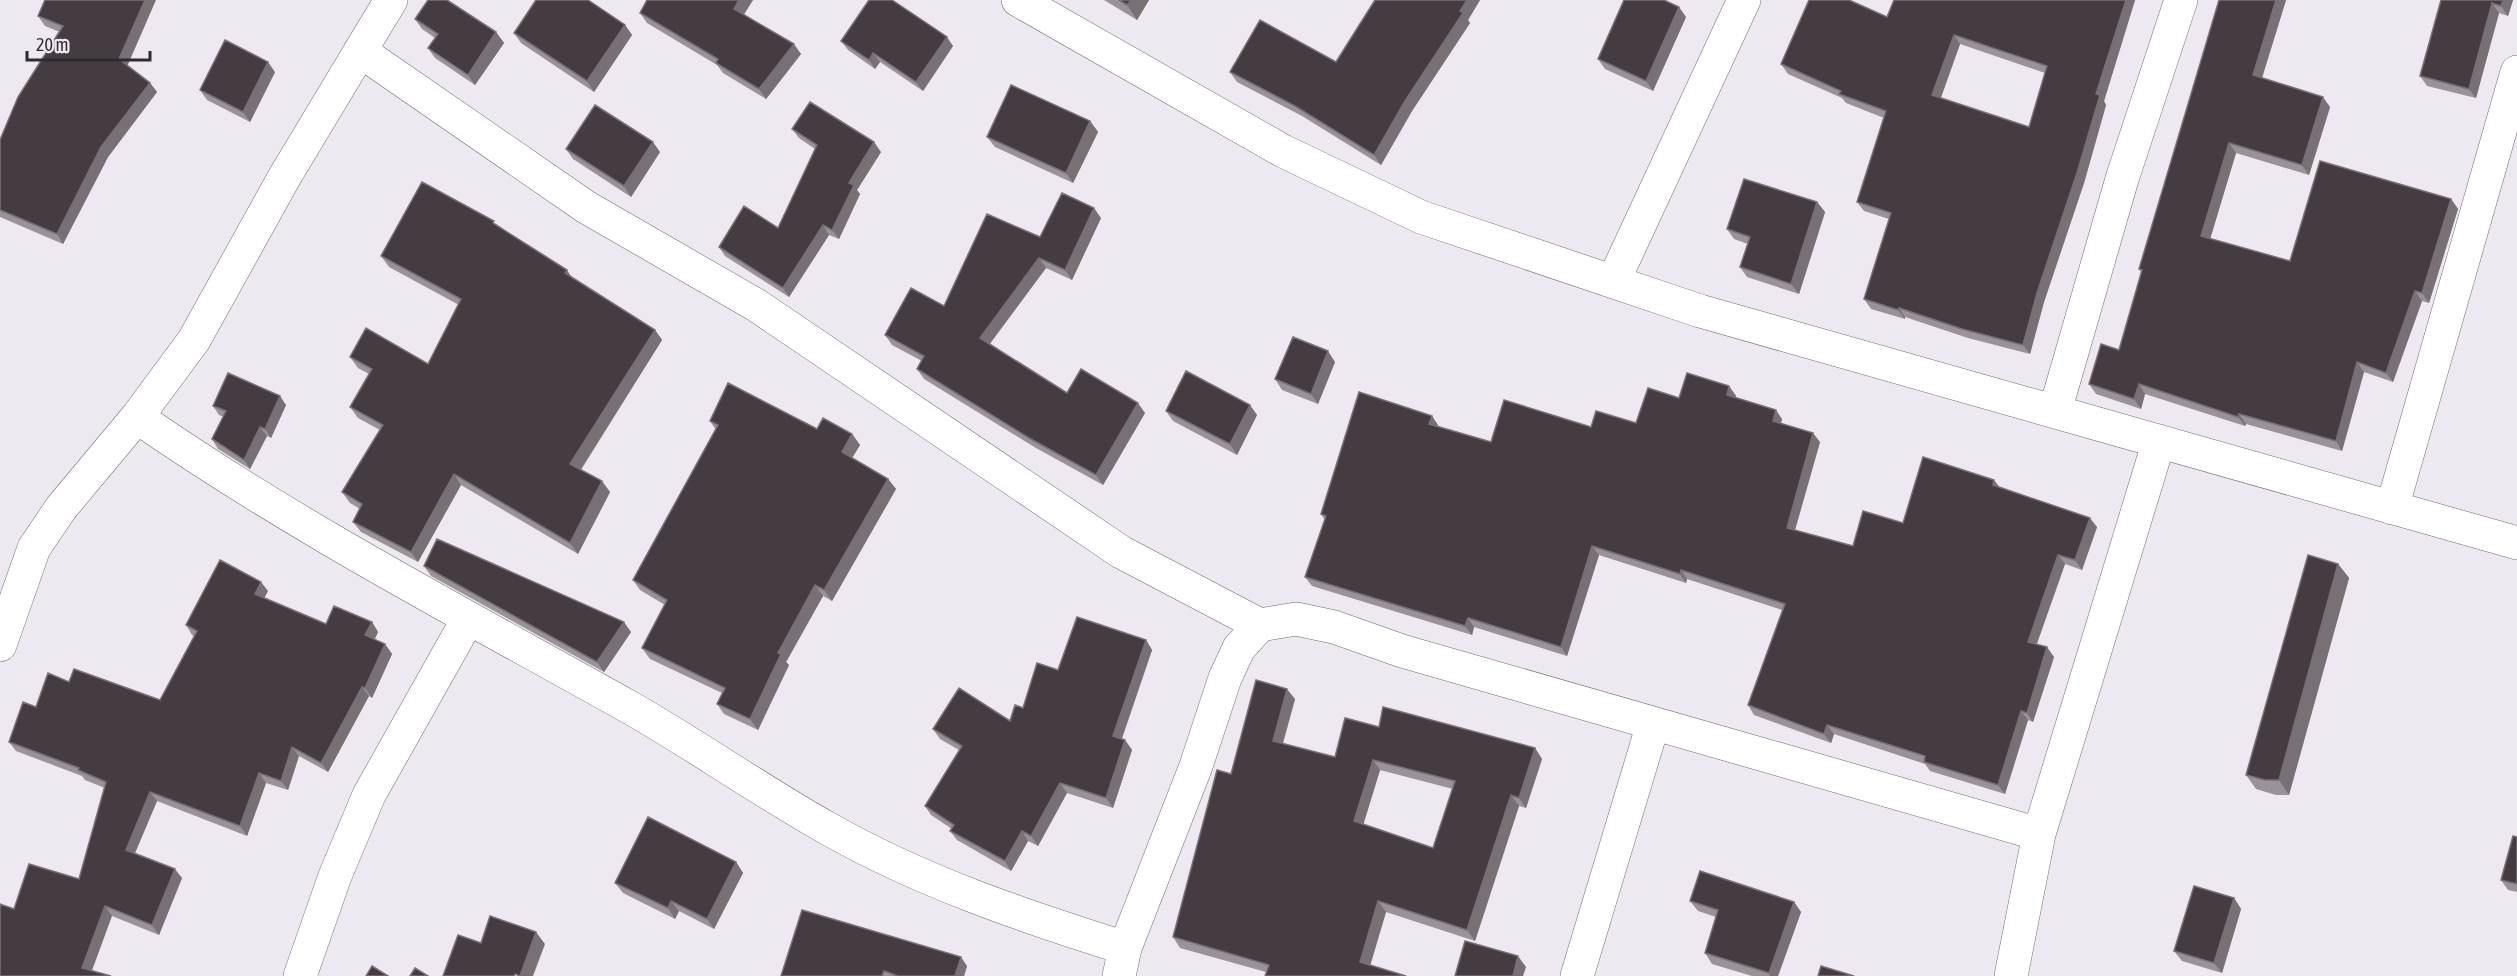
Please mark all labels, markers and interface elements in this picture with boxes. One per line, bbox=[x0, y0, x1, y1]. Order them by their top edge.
scale bar bbox=[27, 24, 150, 62]
text: 20 m bbox=[36, 34, 68, 55]

